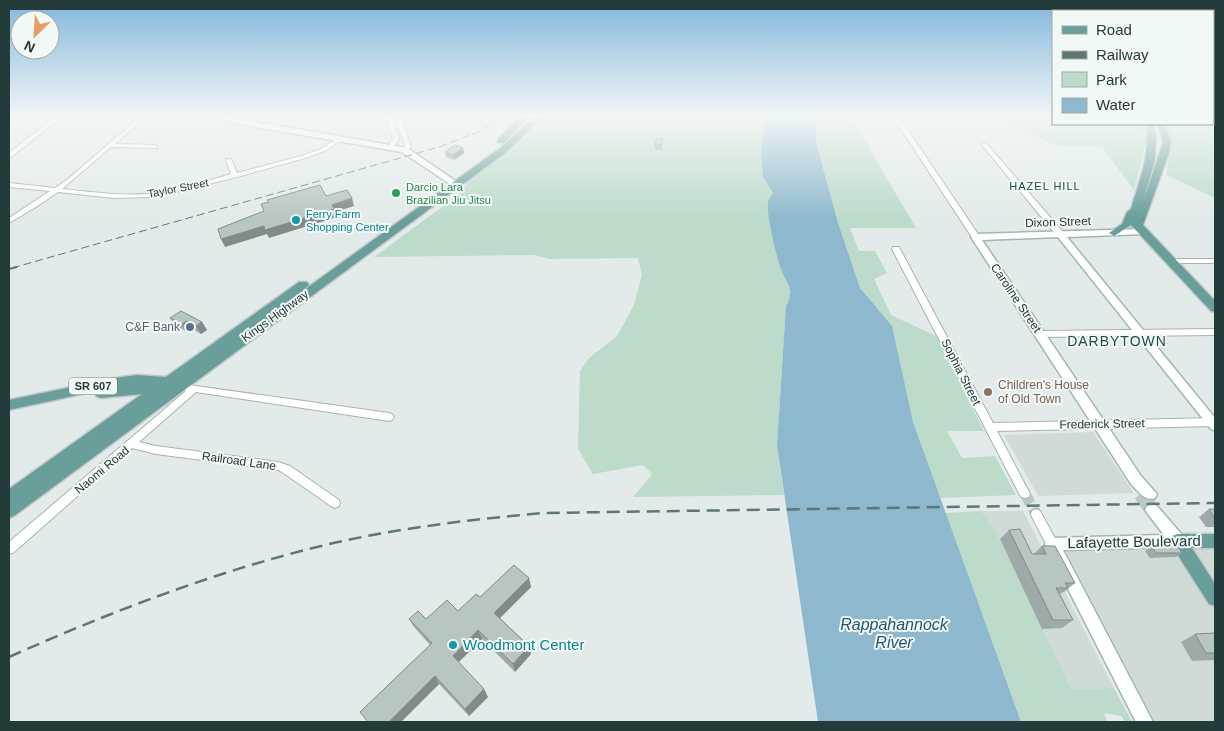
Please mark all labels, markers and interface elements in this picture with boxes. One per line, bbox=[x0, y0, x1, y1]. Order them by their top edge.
north arrow bbox=[10, 10, 60, 60]
legend bbox=[1052, 10, 1214, 125]
text: Road bbox=[1096, 21, 1132, 38]
text: N bbox=[22, 37, 37, 56]
text: Railway bbox=[1096, 46, 1149, 63]
text: Park bbox=[1096, 71, 1127, 88]
text: Water bbox=[1096, 96, 1135, 113]
street label: Taylor Street bbox=[147, 176, 209, 200]
district label: HAZEL HILL bbox=[1009, 180, 1081, 192]
place label: Darcio Lara Brazilian Jiu Jitsu bbox=[406, 181, 491, 206]
marker: Darcio Lara Brazilian Jiu Jitsu bbox=[390, 187, 402, 199]
place label: Ferry Farm Shopping Center bbox=[306, 208, 389, 233]
marker: Ferry Farm Shopping Center bbox=[290, 214, 302, 226]
street label: Dixon Street bbox=[1025, 214, 1092, 230]
street label: Caroline Street bbox=[988, 261, 1045, 336]
street label: Kings Highway bbox=[239, 287, 311, 345]
place label: C&F Bank bbox=[125, 320, 181, 334]
marker: C&F Bank bbox=[184, 321, 196, 333]
district label: DARBYTOWN bbox=[1067, 333, 1167, 349]
street label: Sophia Street bbox=[938, 336, 984, 408]
road number: SR 607 bbox=[69, 378, 117, 394]
place label: Children's House of Old Town bbox=[998, 378, 1089, 406]
marker: Children's House of Old Town bbox=[982, 386, 994, 398]
street label: Frederick Street bbox=[1059, 416, 1145, 432]
street label: Naomi Road bbox=[72, 443, 132, 497]
street label: Railroad Lane bbox=[201, 449, 277, 473]
street label: Lafayette Boulevard bbox=[1067, 532, 1201, 551]
water label: Rappahannock River bbox=[840, 616, 949, 651]
place label: Woodmont Center bbox=[463, 636, 584, 653]
marker: Woodmont Center bbox=[447, 639, 459, 651]

